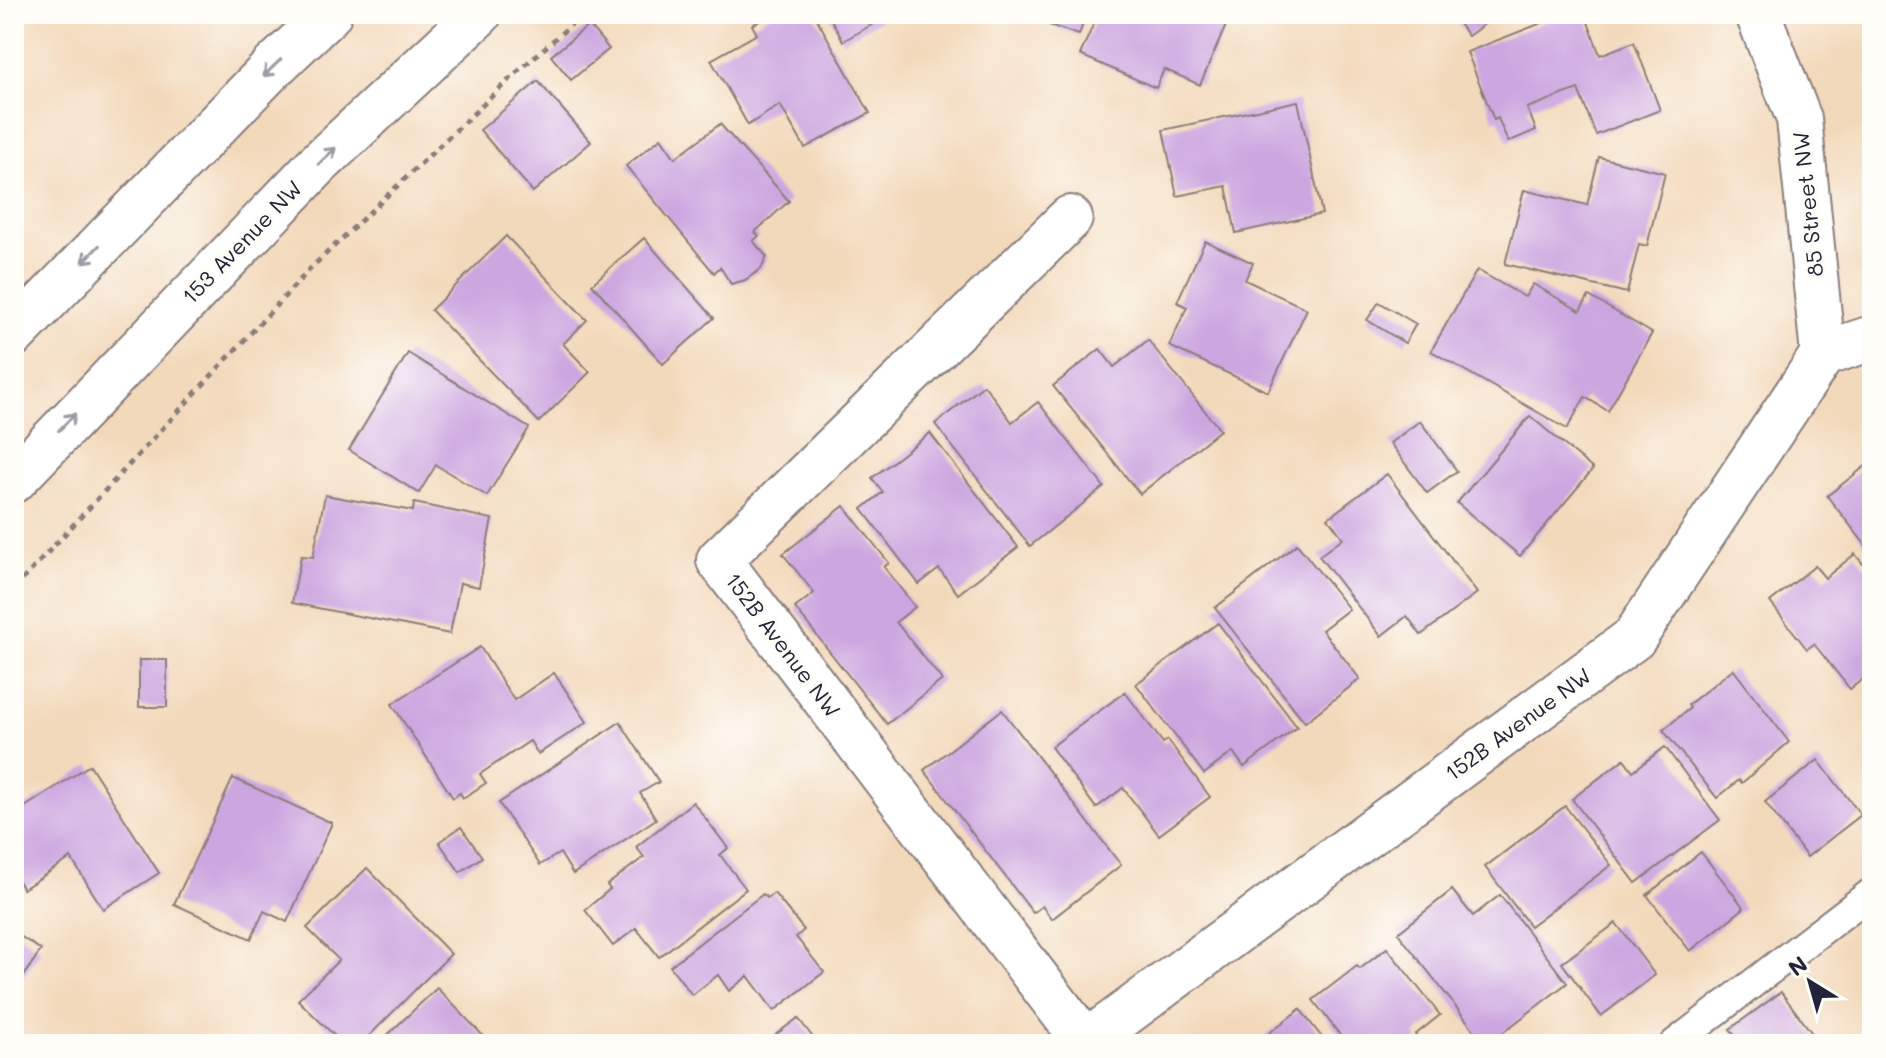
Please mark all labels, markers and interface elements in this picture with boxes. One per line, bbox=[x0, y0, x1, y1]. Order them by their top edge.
one-way arrow bbox=[263, 58, 282, 77]
street label: 85 Street NW bbox=[1785, 130, 1830, 278]
one-way arrow bbox=[317, 147, 337, 166]
street label: 153 Avenue NW bbox=[175, 174, 308, 310]
one-way arrow bbox=[81, 244, 100, 264]
one-way arrow bbox=[57, 413, 76, 432]
street label: 152B Avenue NW bbox=[719, 566, 847, 723]
street label: 152B Avenue NW bbox=[1439, 661, 1597, 787]
north arrow bbox=[1770, 942, 1850, 1022]
text: N bbox=[1782, 949, 1813, 982]

